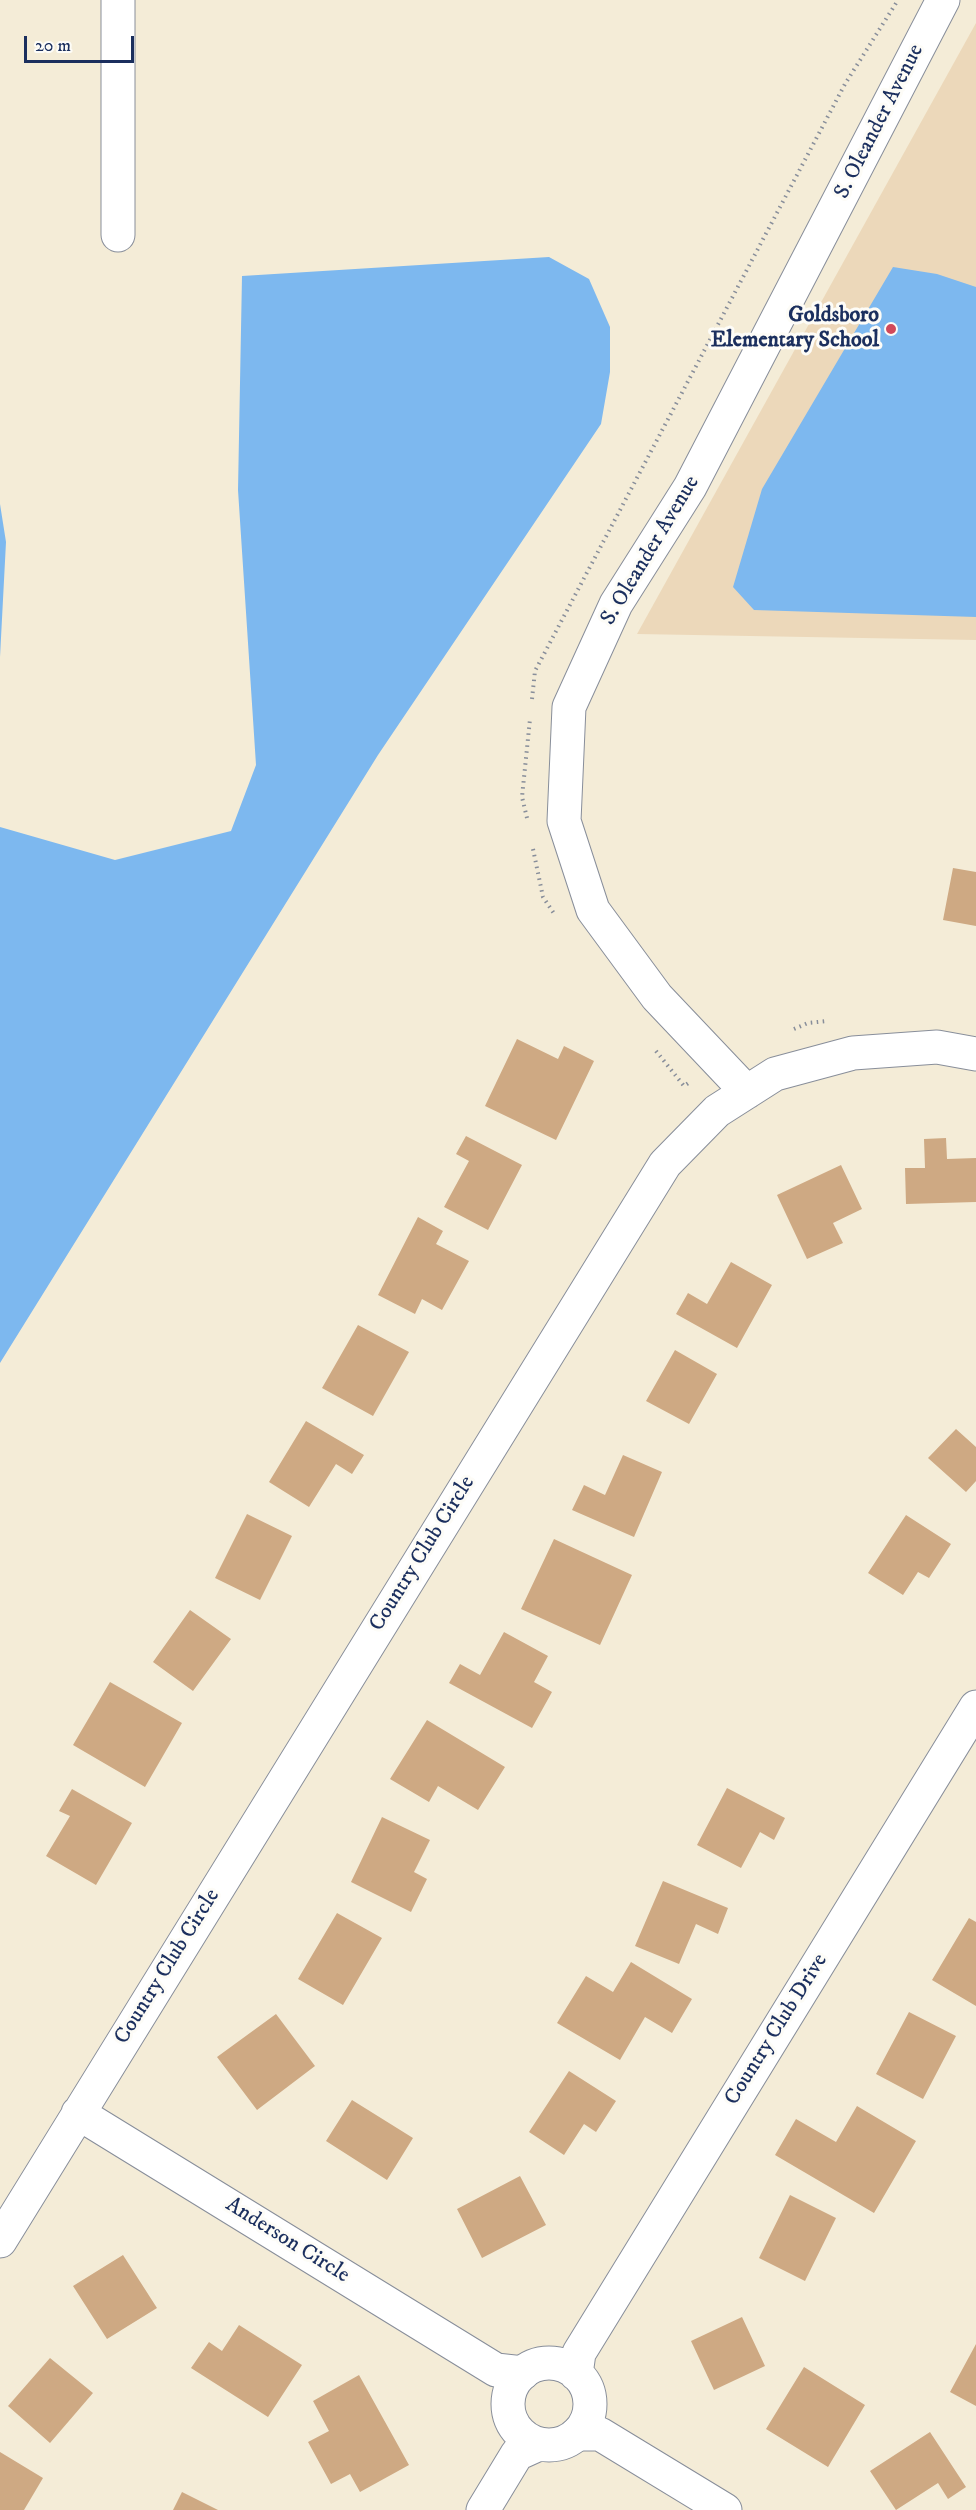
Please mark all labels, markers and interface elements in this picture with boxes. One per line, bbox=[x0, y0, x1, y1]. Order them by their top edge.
scale bar bbox=[27, 24, 136, 62]
text: 20 m bbox=[35, 35, 71, 57]
street label: S. Oleander Avenue bbox=[830, 40, 930, 204]
place label: Goldsboro Elementary School bbox=[711, 303, 879, 354]
marker: Goldsboro Elementary School bbox=[884, 322, 898, 336]
street label: S. Oleander Avenue bbox=[596, 471, 706, 631]
street label: Country Club Circle bbox=[365, 1472, 481, 1636]
street label: Country Club Circle bbox=[110, 1885, 226, 2049]
street label: Country Club Drive bbox=[720, 1949, 834, 2111]
street label: Anderson Circle bbox=[220, 2192, 354, 2290]

